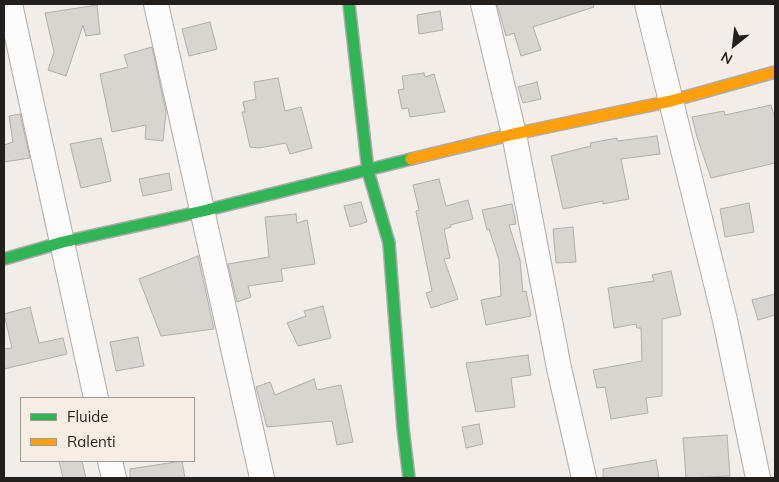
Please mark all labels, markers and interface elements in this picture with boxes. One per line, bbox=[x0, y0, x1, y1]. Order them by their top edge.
north arrow bbox=[709, 20, 759, 70]
text: N bbox=[718, 48, 736, 69]
legend bbox=[20, 397, 195, 462]
text: Fluide bbox=[67, 407, 108, 426]
text: Ralenti bbox=[67, 432, 116, 451]

